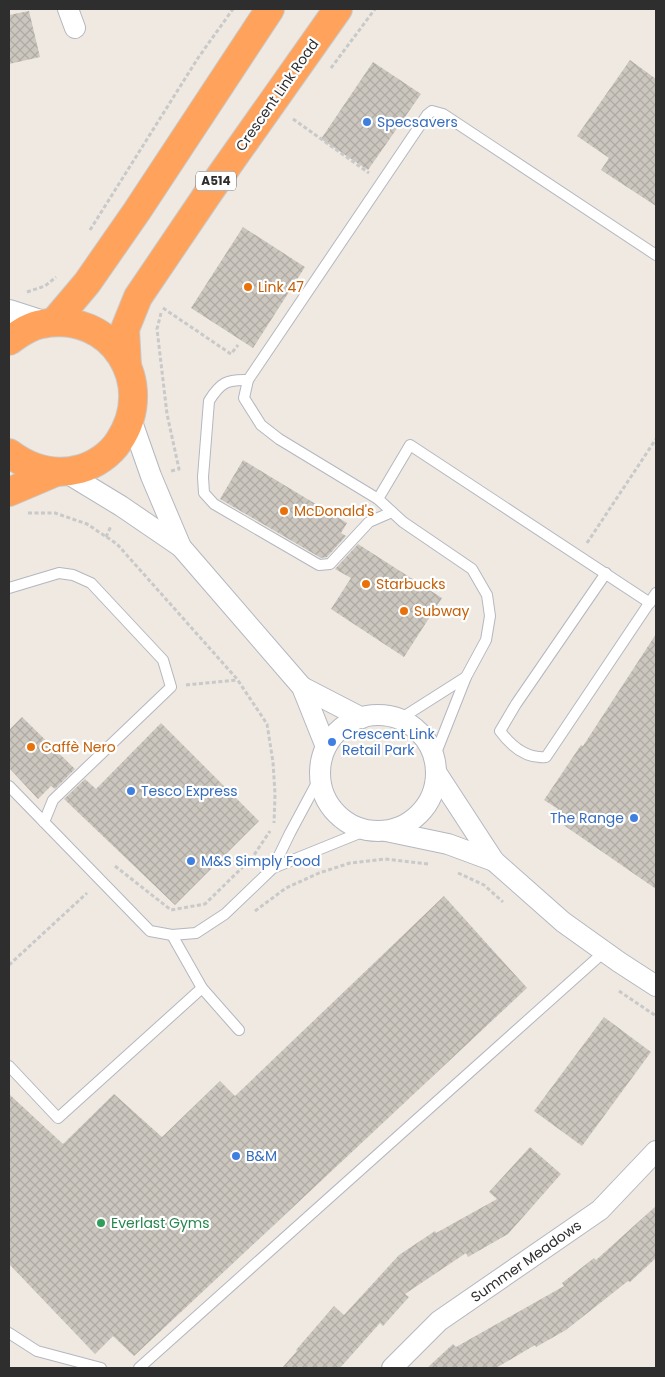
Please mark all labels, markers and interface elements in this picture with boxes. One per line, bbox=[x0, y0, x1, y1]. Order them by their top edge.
street label: Crescent Link Road bbox=[231, 35, 323, 155]
place label: Specsavers bbox=[377, 112, 458, 132]
marker: Specsavers bbox=[361, 116, 373, 128]
road number: A514 bbox=[196, 172, 236, 190]
place label: Link 47 bbox=[258, 277, 304, 297]
marker: Link 47 bbox=[242, 281, 254, 293]
place label: McDonald's bbox=[294, 501, 374, 521]
marker: McDonald's bbox=[278, 505, 290, 517]
place label: Starbucks bbox=[376, 574, 445, 594]
marker: Starbucks bbox=[360, 578, 372, 590]
place label: Subway bbox=[414, 601, 470, 621]
marker: Subway bbox=[398, 605, 410, 617]
place label: Crescent Link Retail Park bbox=[342, 724, 435, 760]
marker: Crescent Link Retail Park bbox=[326, 736, 338, 748]
place label: Caffè Nero bbox=[41, 737, 116, 757]
marker: Caffè Nero bbox=[25, 741, 37, 753]
place label: Tesco Express bbox=[141, 781, 238, 801]
marker: Tesco Express bbox=[125, 785, 137, 797]
place label: The Range bbox=[550, 808, 624, 828]
marker: The Range bbox=[628, 812, 640, 824]
place label: M&S Simply Food bbox=[201, 851, 320, 871]
marker: M&S Simply Food bbox=[185, 855, 197, 867]
place label: B&M bbox=[246, 1146, 277, 1166]
marker: B&M bbox=[230, 1150, 242, 1162]
place label: Everlast Gyms bbox=[111, 1213, 210, 1233]
street label: Summer Meadows bbox=[467, 1215, 585, 1307]
marker: Everlast Gyms bbox=[95, 1217, 107, 1229]

